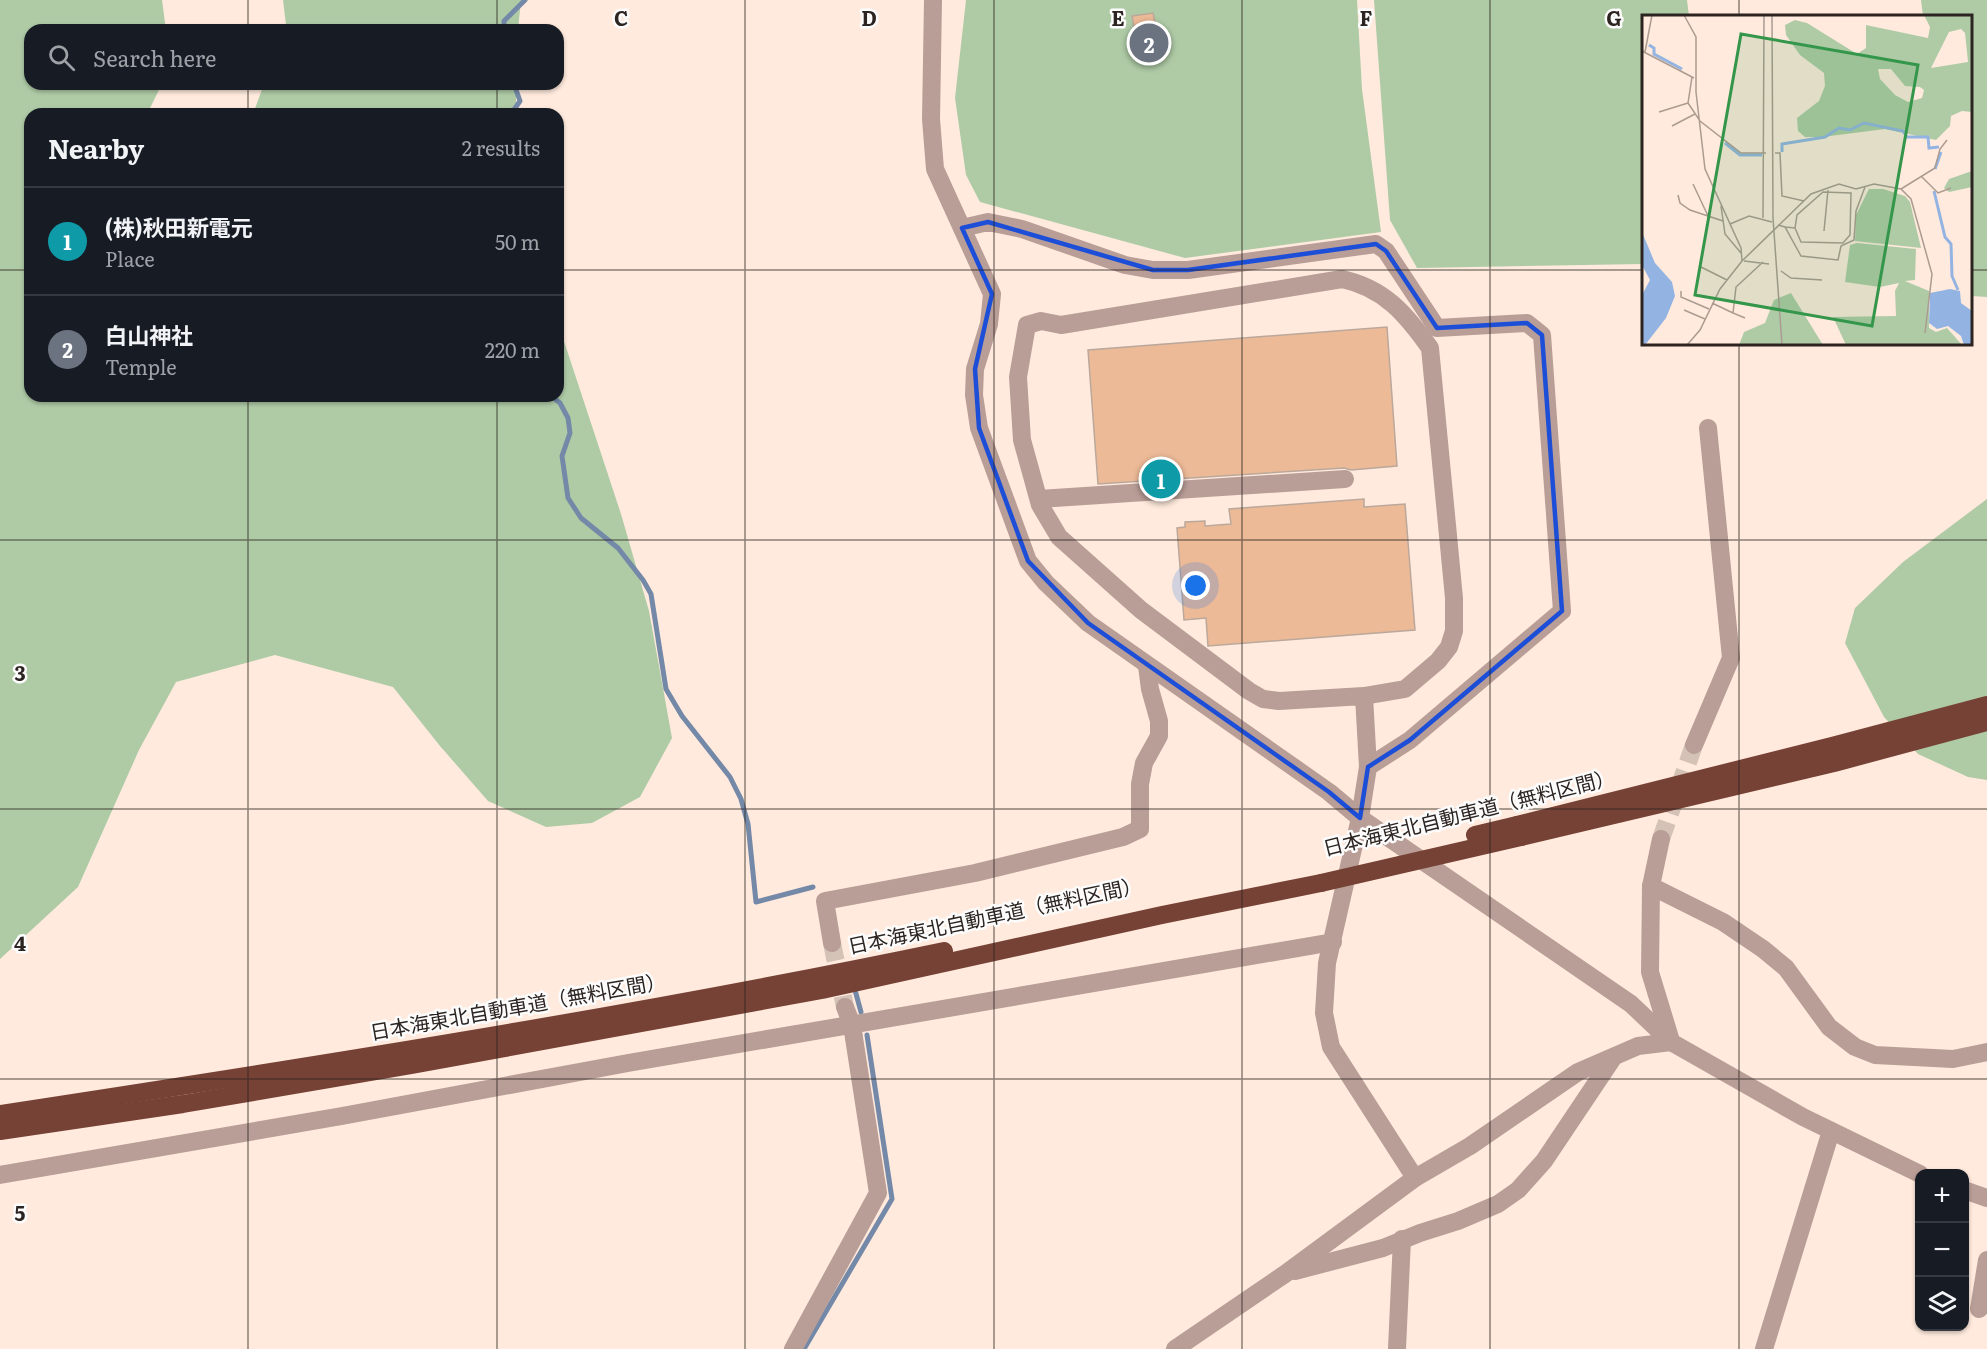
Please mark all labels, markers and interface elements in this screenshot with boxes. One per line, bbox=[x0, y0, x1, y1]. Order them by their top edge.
text: C bbox=[614, 2, 628, 32]
text: D bbox=[861, 2, 877, 32]
text: E bbox=[1111, 2, 1125, 32]
text: F bbox=[1360, 2, 1373, 32]
text: G bbox=[1606, 2, 1622, 32]
inset map bbox=[1642, 15, 1972, 345]
pin: 2 bbox=[1130, 20, 1168, 66]
search box bbox=[24, 24, 564, 90]
icon: search bbox=[45, 41, 78, 74]
text: Search here bbox=[93, 41, 216, 74]
text: Nearby bbox=[48, 128, 144, 167]
text: 2 results bbox=[462, 132, 540, 162]
text: (株)秋田新電元 bbox=[105, 210, 253, 243]
text: 1 bbox=[63, 226, 72, 256]
text: 50 m bbox=[495, 226, 540, 256]
text: Place bbox=[105, 243, 155, 273]
text: 白山神社 bbox=[105, 318, 193, 351]
text: 2 bbox=[62, 334, 73, 364]
text: 220 m bbox=[485, 334, 540, 364]
text: Temple bbox=[105, 351, 177, 381]
pin: 1 bbox=[1142, 456, 1180, 502]
your location bbox=[1181, 571, 1210, 600]
text: 3 bbox=[14, 657, 26, 687]
street label: 日本海東北自動車道（無料区間） bbox=[1319, 760, 1618, 862]
street label: 日本海東北自動車道（無料区間） bbox=[845, 868, 1144, 960]
text: 4 bbox=[14, 927, 26, 957]
street label: 日本海東北自動車道（無料区間） bbox=[367, 964, 668, 1046]
map controls bbox=[1915, 1169, 1969, 1331]
button: + bbox=[1915, 1169, 1969, 1223]
text: 5 bbox=[15, 1197, 26, 1227]
button: − bbox=[1915, 1223, 1969, 1277]
button: layers bbox=[1915, 1277, 1969, 1331]

